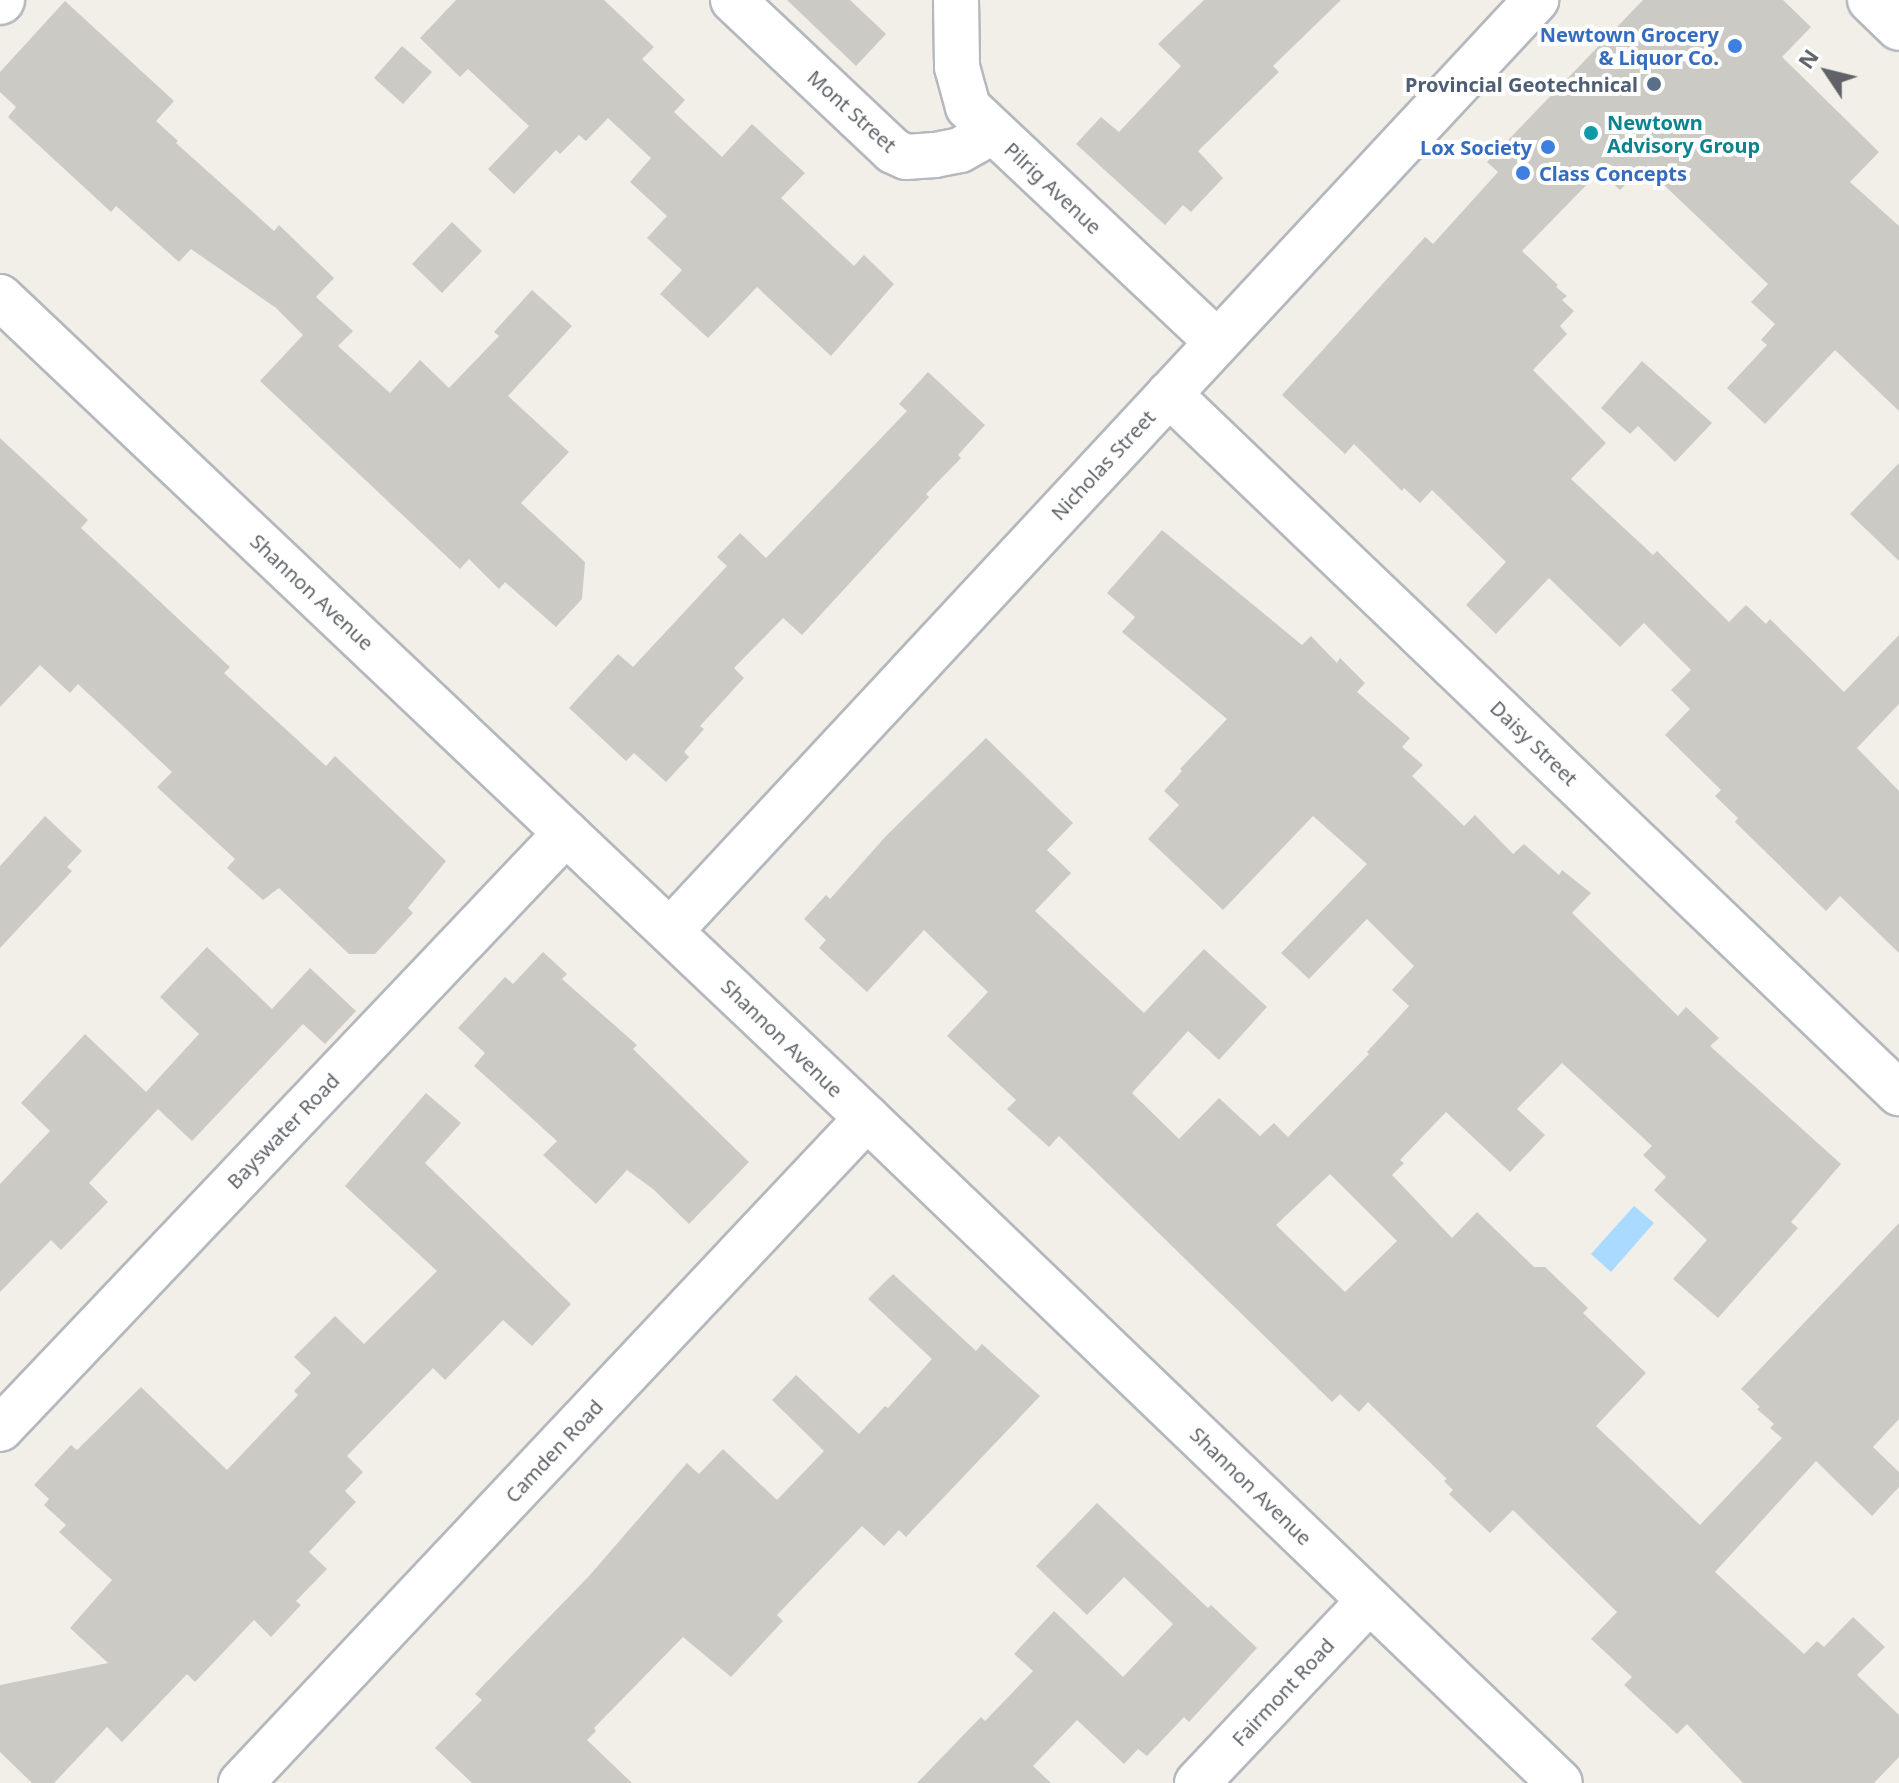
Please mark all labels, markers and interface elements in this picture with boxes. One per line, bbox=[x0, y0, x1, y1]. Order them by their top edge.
place label: Newtown Grocery & Liquor Co. bbox=[1540, 22, 1719, 69]
north arrow bbox=[1787, 32, 1867, 112]
marker: Newtown Grocery & Liquor Co. bbox=[1726, 37, 1744, 55]
text: N bbox=[1790, 42, 1825, 74]
street label: Mont Street bbox=[803, 65, 901, 157]
place label: Provincial Geotechnical bbox=[1405, 72, 1638, 96]
marker: Provincial Geotechnical bbox=[1645, 75, 1663, 93]
place label: Newtown Advisory Group bbox=[1607, 110, 1760, 157]
marker: Newtown Advisory Group bbox=[1582, 124, 1600, 142]
place label: Lox Society bbox=[1420, 135, 1532, 159]
street label: Pilrig Avenue bbox=[1000, 137, 1106, 239]
marker: Lox Society bbox=[1539, 138, 1557, 156]
place label: Class Concepts bbox=[1539, 161, 1687, 185]
marker: Class Concepts bbox=[1514, 164, 1532, 182]
street label: Nicholas Street bbox=[1046, 405, 1160, 525]
street label: Shannon Avenue bbox=[246, 529, 378, 655]
street label: Daisy Street bbox=[1485, 696, 1583, 790]
street label: Shannon Avenue bbox=[716, 974, 848, 1102]
street label: Bayswater Road bbox=[222, 1068, 344, 1194]
street label: Camden Road bbox=[500, 1395, 608, 1507]
street label: Shannon Avenue bbox=[1185, 1422, 1317, 1550]
street label: Fairmont Road bbox=[1227, 1633, 1339, 1751]

